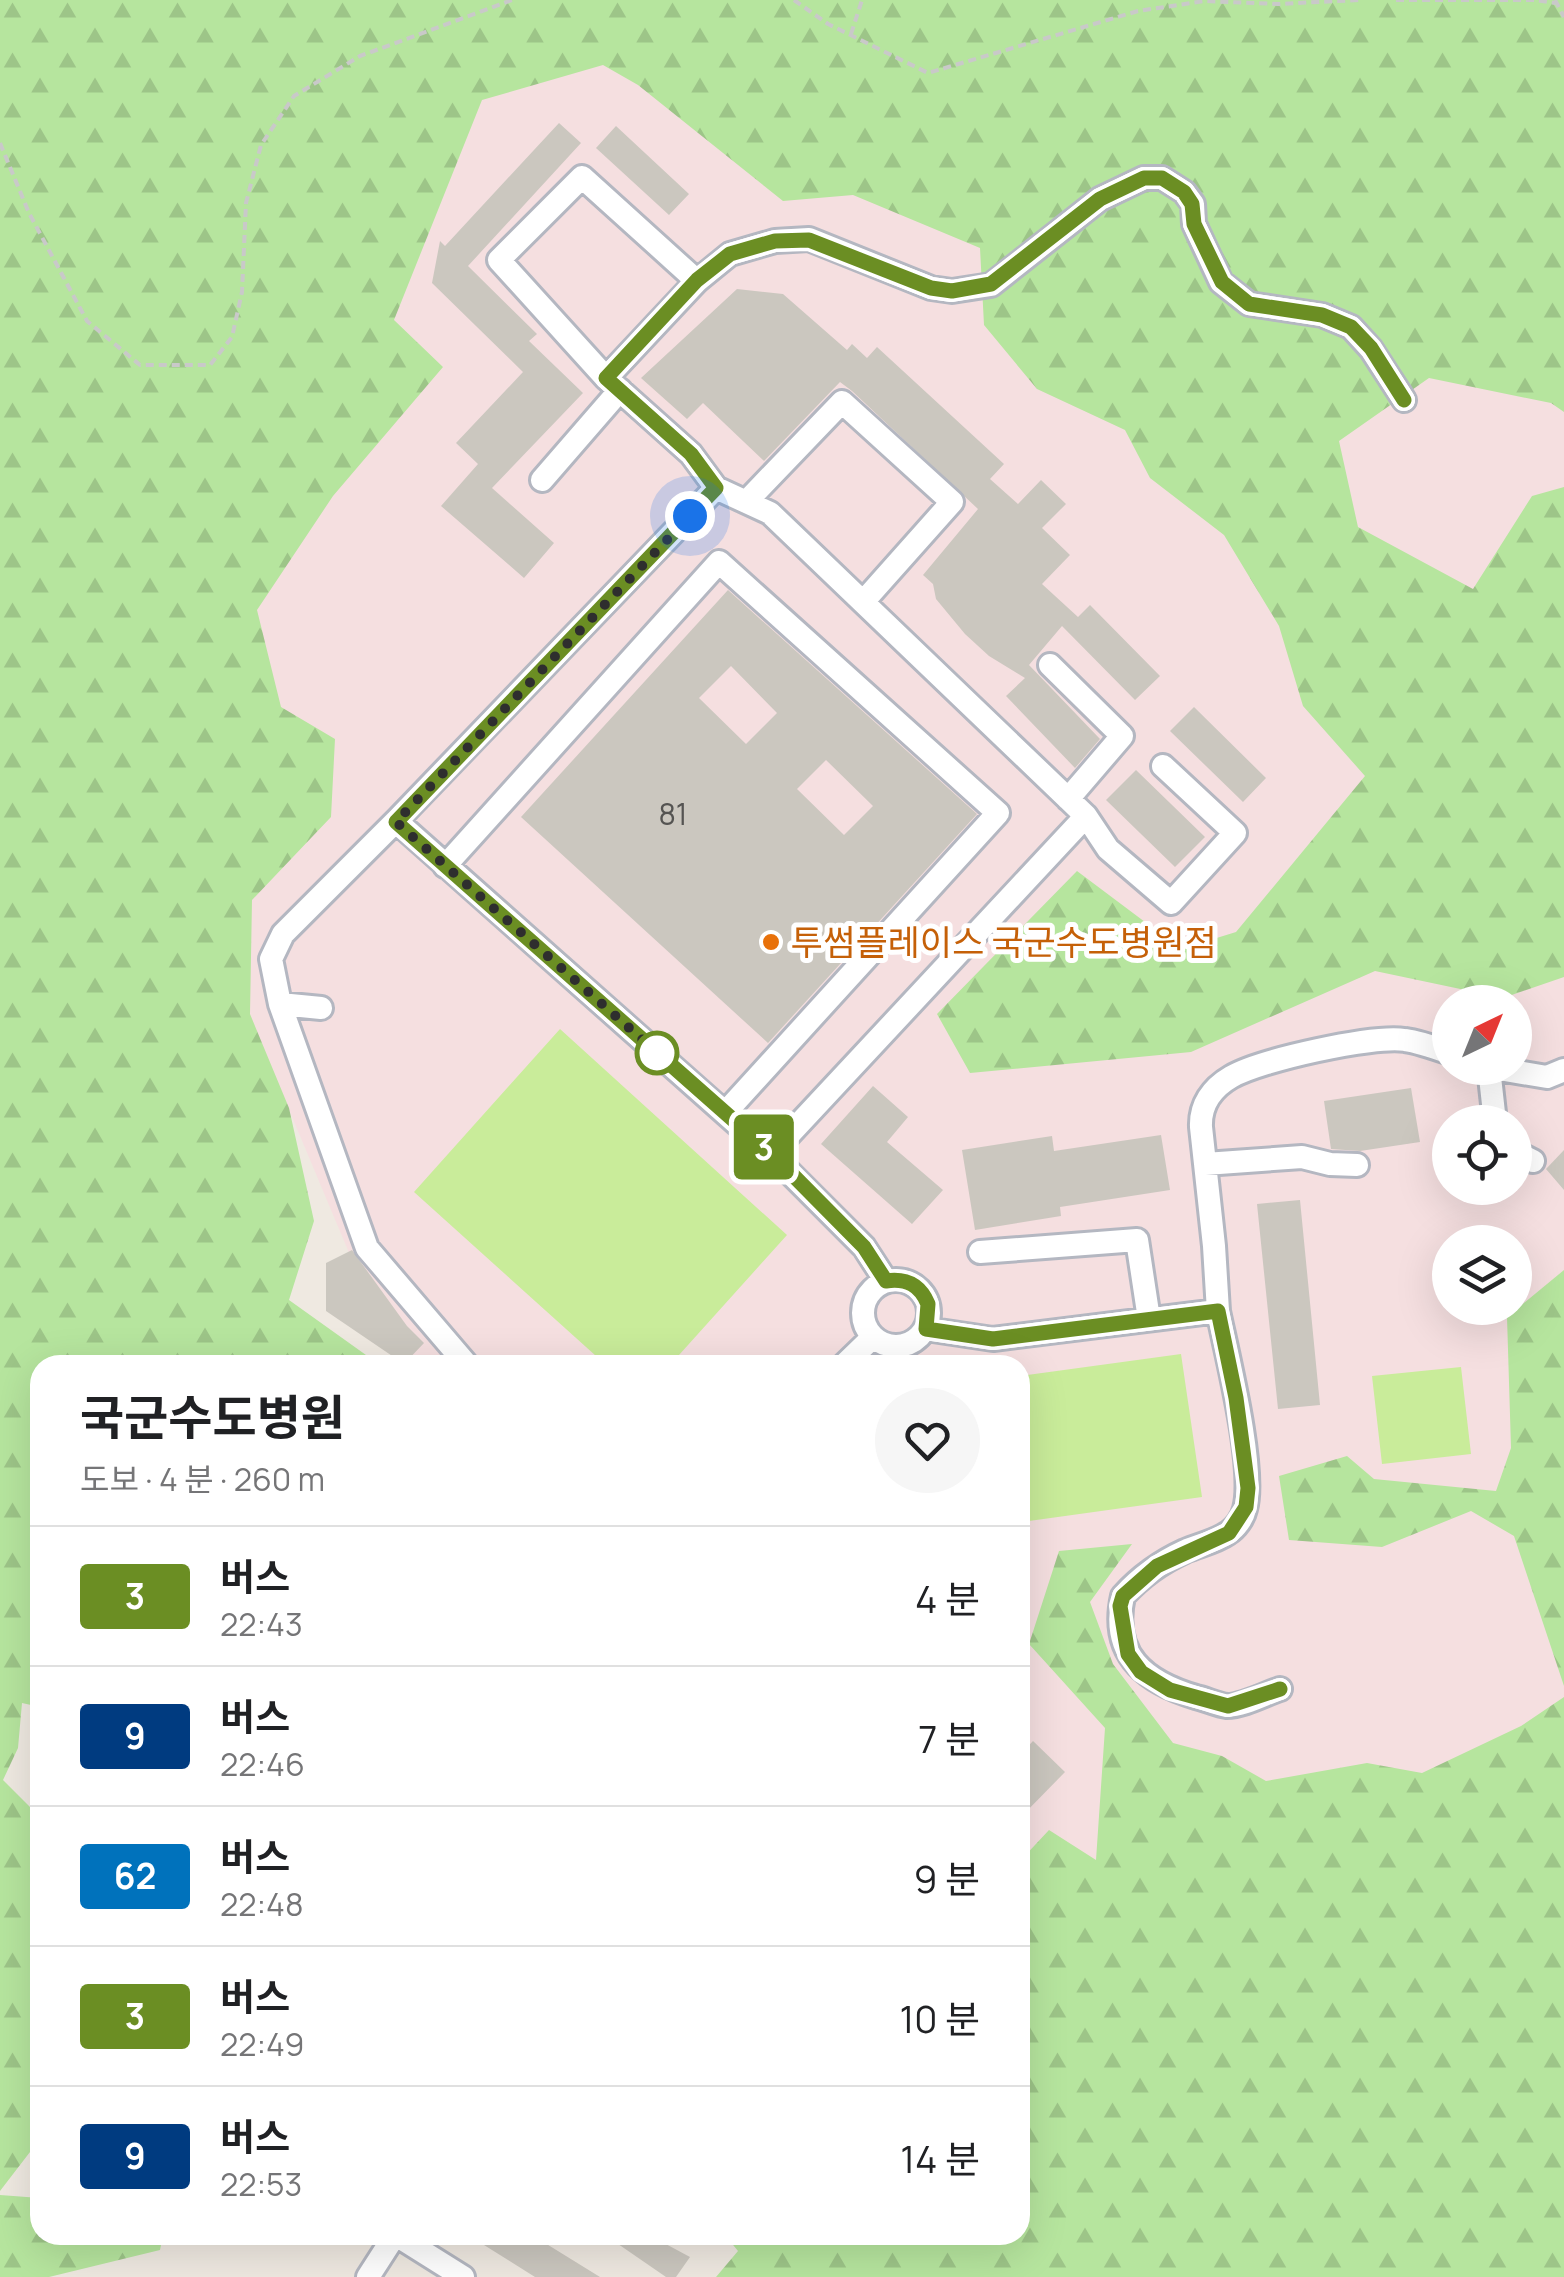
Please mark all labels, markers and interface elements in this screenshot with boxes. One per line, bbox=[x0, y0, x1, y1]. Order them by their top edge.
your location bbox=[665, 491, 715, 541]
house number: 81 bbox=[658, 793, 688, 834]
place label: 투썸플레이스 국군수도병원점 bbox=[791, 918, 1217, 966]
marker: 투썸플레이스 국군수도병원점 bbox=[760, 931, 782, 953]
north arrow bbox=[1432, 985, 1532, 1085]
map controls bbox=[1432, 985, 1532, 1325]
unlabelled marker bbox=[636, 1032, 678, 1074]
button: locate bbox=[1432, 1105, 1532, 1205]
line badge: 3 bbox=[732, 1114, 796, 1180]
text: 3 bbox=[754, 1123, 774, 1171]
button: layers bbox=[1432, 1225, 1532, 1325]
text: 국군수도병원 bbox=[80, 1384, 345, 1449]
button: heart bbox=[875, 1388, 980, 1493]
text: 도보 · 4 분 · 260 m bbox=[80, 1457, 325, 1501]
text: 버스 bbox=[220, 1550, 290, 1602]
text: 3 bbox=[125, 1572, 145, 1620]
text: 4 분 bbox=[915, 1572, 980, 1624]
text: 22:43 bbox=[220, 1602, 303, 1646]
text: 버스 bbox=[220, 1690, 290, 1742]
text: 9 bbox=[124, 1712, 146, 1760]
text: 7 분 bbox=[918, 1712, 980, 1764]
text: 22:46 bbox=[220, 1742, 305, 1786]
text: 버스 bbox=[220, 1830, 290, 1882]
text: 62 bbox=[114, 1852, 156, 1900]
text: 9 분 bbox=[914, 1852, 980, 1904]
text: 22:48 bbox=[220, 1882, 304, 1926]
text: 버스 bbox=[220, 1970, 290, 2022]
text: 3 bbox=[125, 1992, 145, 2040]
text: 10 분 bbox=[899, 1992, 980, 2044]
text: 22:49 bbox=[220, 2022, 304, 2066]
text: 버스 bbox=[220, 2110, 290, 2162]
text: 9 bbox=[124, 2132, 146, 2180]
text: 14 분 bbox=[900, 2132, 980, 2184]
text: 22:53 bbox=[220, 2162, 302, 2206]

